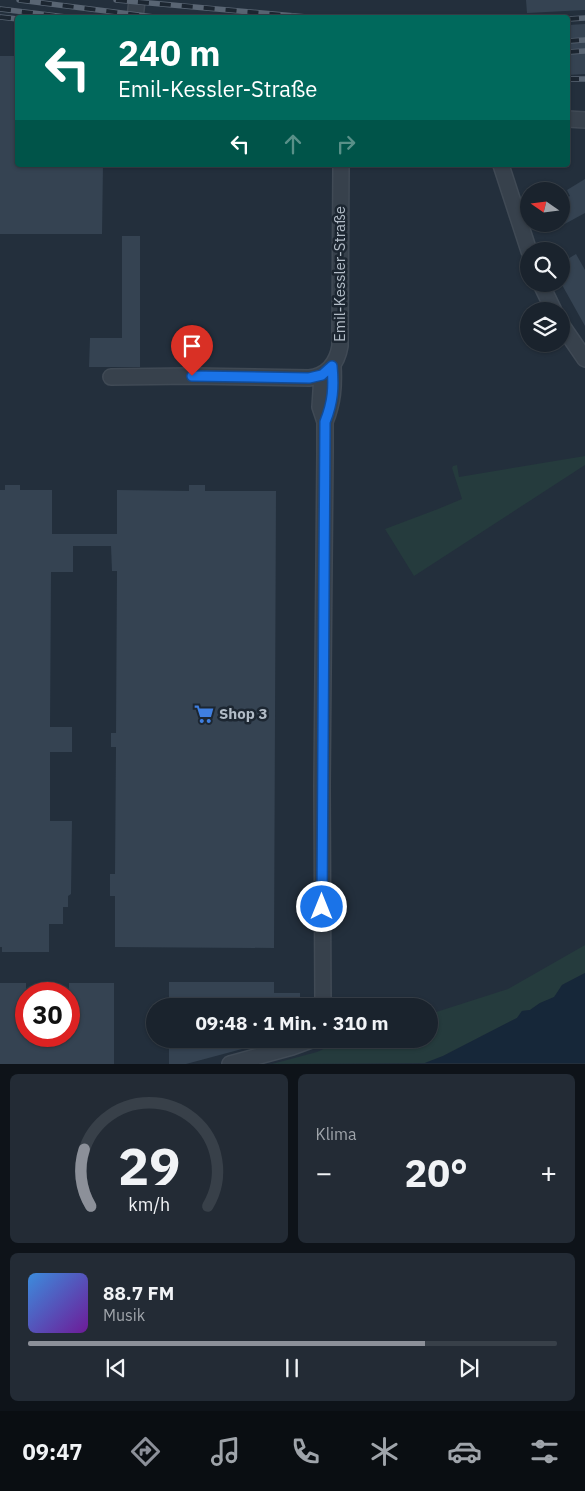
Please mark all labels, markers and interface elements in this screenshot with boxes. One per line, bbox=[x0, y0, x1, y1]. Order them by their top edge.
text: 240 m bbox=[118, 30, 221, 76]
icon: left bbox=[35, 35, 100, 100]
text: Emil-Kessler-Straße bbox=[118, 74, 317, 103]
icon: left bbox=[226, 130, 254, 158]
icon: ahead bbox=[279, 130, 307, 158]
icon: right bbox=[332, 130, 360, 158]
north arrow bbox=[520, 182, 570, 232]
map controls bbox=[520, 182, 570, 352]
street label: Emil-Kessler-Straße bbox=[330, 206, 349, 342]
button: search bbox=[520, 242, 570, 292]
button: layers bbox=[520, 302, 570, 352]
pin bbox=[171, 325, 213, 376]
icon: arrive bbox=[178, 332, 206, 360]
supermarket icon: Shop 3 bbox=[193, 703, 215, 725]
place label: Shop 3 bbox=[219, 704, 267, 723]
position arrow bbox=[295, 880, 347, 932]
speed limit sign: 30 bbox=[15, 982, 80, 1047]
text: 09:48 · 1 Min. · 310 m bbox=[195, 1011, 389, 1035]
text: Klima bbox=[316, 1124, 357, 1144]
text: 29 bbox=[118, 1132, 180, 1199]
text: 20° bbox=[405, 1148, 468, 1197]
text: − bbox=[316, 1154, 332, 1191]
text: + bbox=[540, 1154, 557, 1191]
text: km/h bbox=[128, 1193, 170, 1216]
text: 88.7 FM bbox=[103, 1281, 174, 1305]
text: Musik bbox=[103, 1305, 145, 1325]
icon: previous bbox=[102, 1354, 130, 1382]
icon: pause bbox=[278, 1354, 306, 1382]
icon: next bbox=[455, 1354, 483, 1382]
icon: directions bbox=[128, 1434, 163, 1469]
icon: music bbox=[208, 1434, 243, 1469]
icon: phone bbox=[288, 1434, 323, 1469]
icon: climate bbox=[367, 1434, 402, 1469]
icon: car bbox=[447, 1434, 482, 1469]
icon: filters bbox=[527, 1434, 562, 1469]
text: 09:47 bbox=[22, 1437, 83, 1466]

